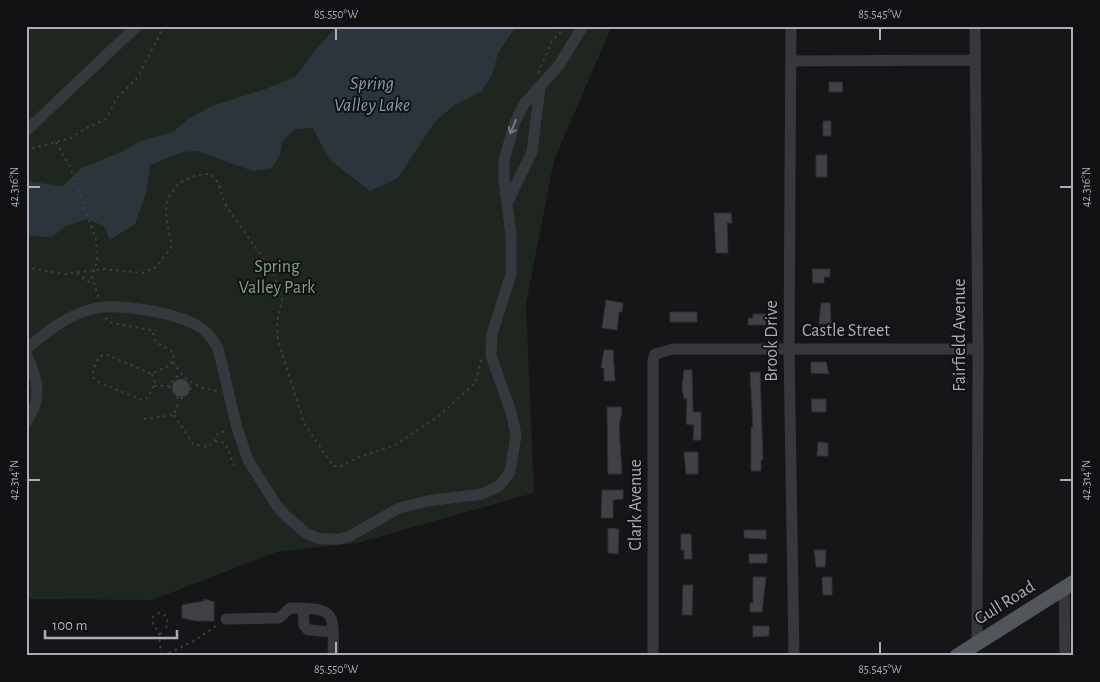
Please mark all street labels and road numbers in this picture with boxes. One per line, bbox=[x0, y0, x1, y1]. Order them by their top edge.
street label: Fairfield Avenue bbox=[951, 278, 969, 392]
street label: Brook Drive bbox=[763, 300, 781, 382]
street label: Castle Street bbox=[802, 322, 890, 340]
street label: Clark Avenue bbox=[627, 459, 645, 551]
street label: Gull Road bbox=[972, 578, 1038, 628]

